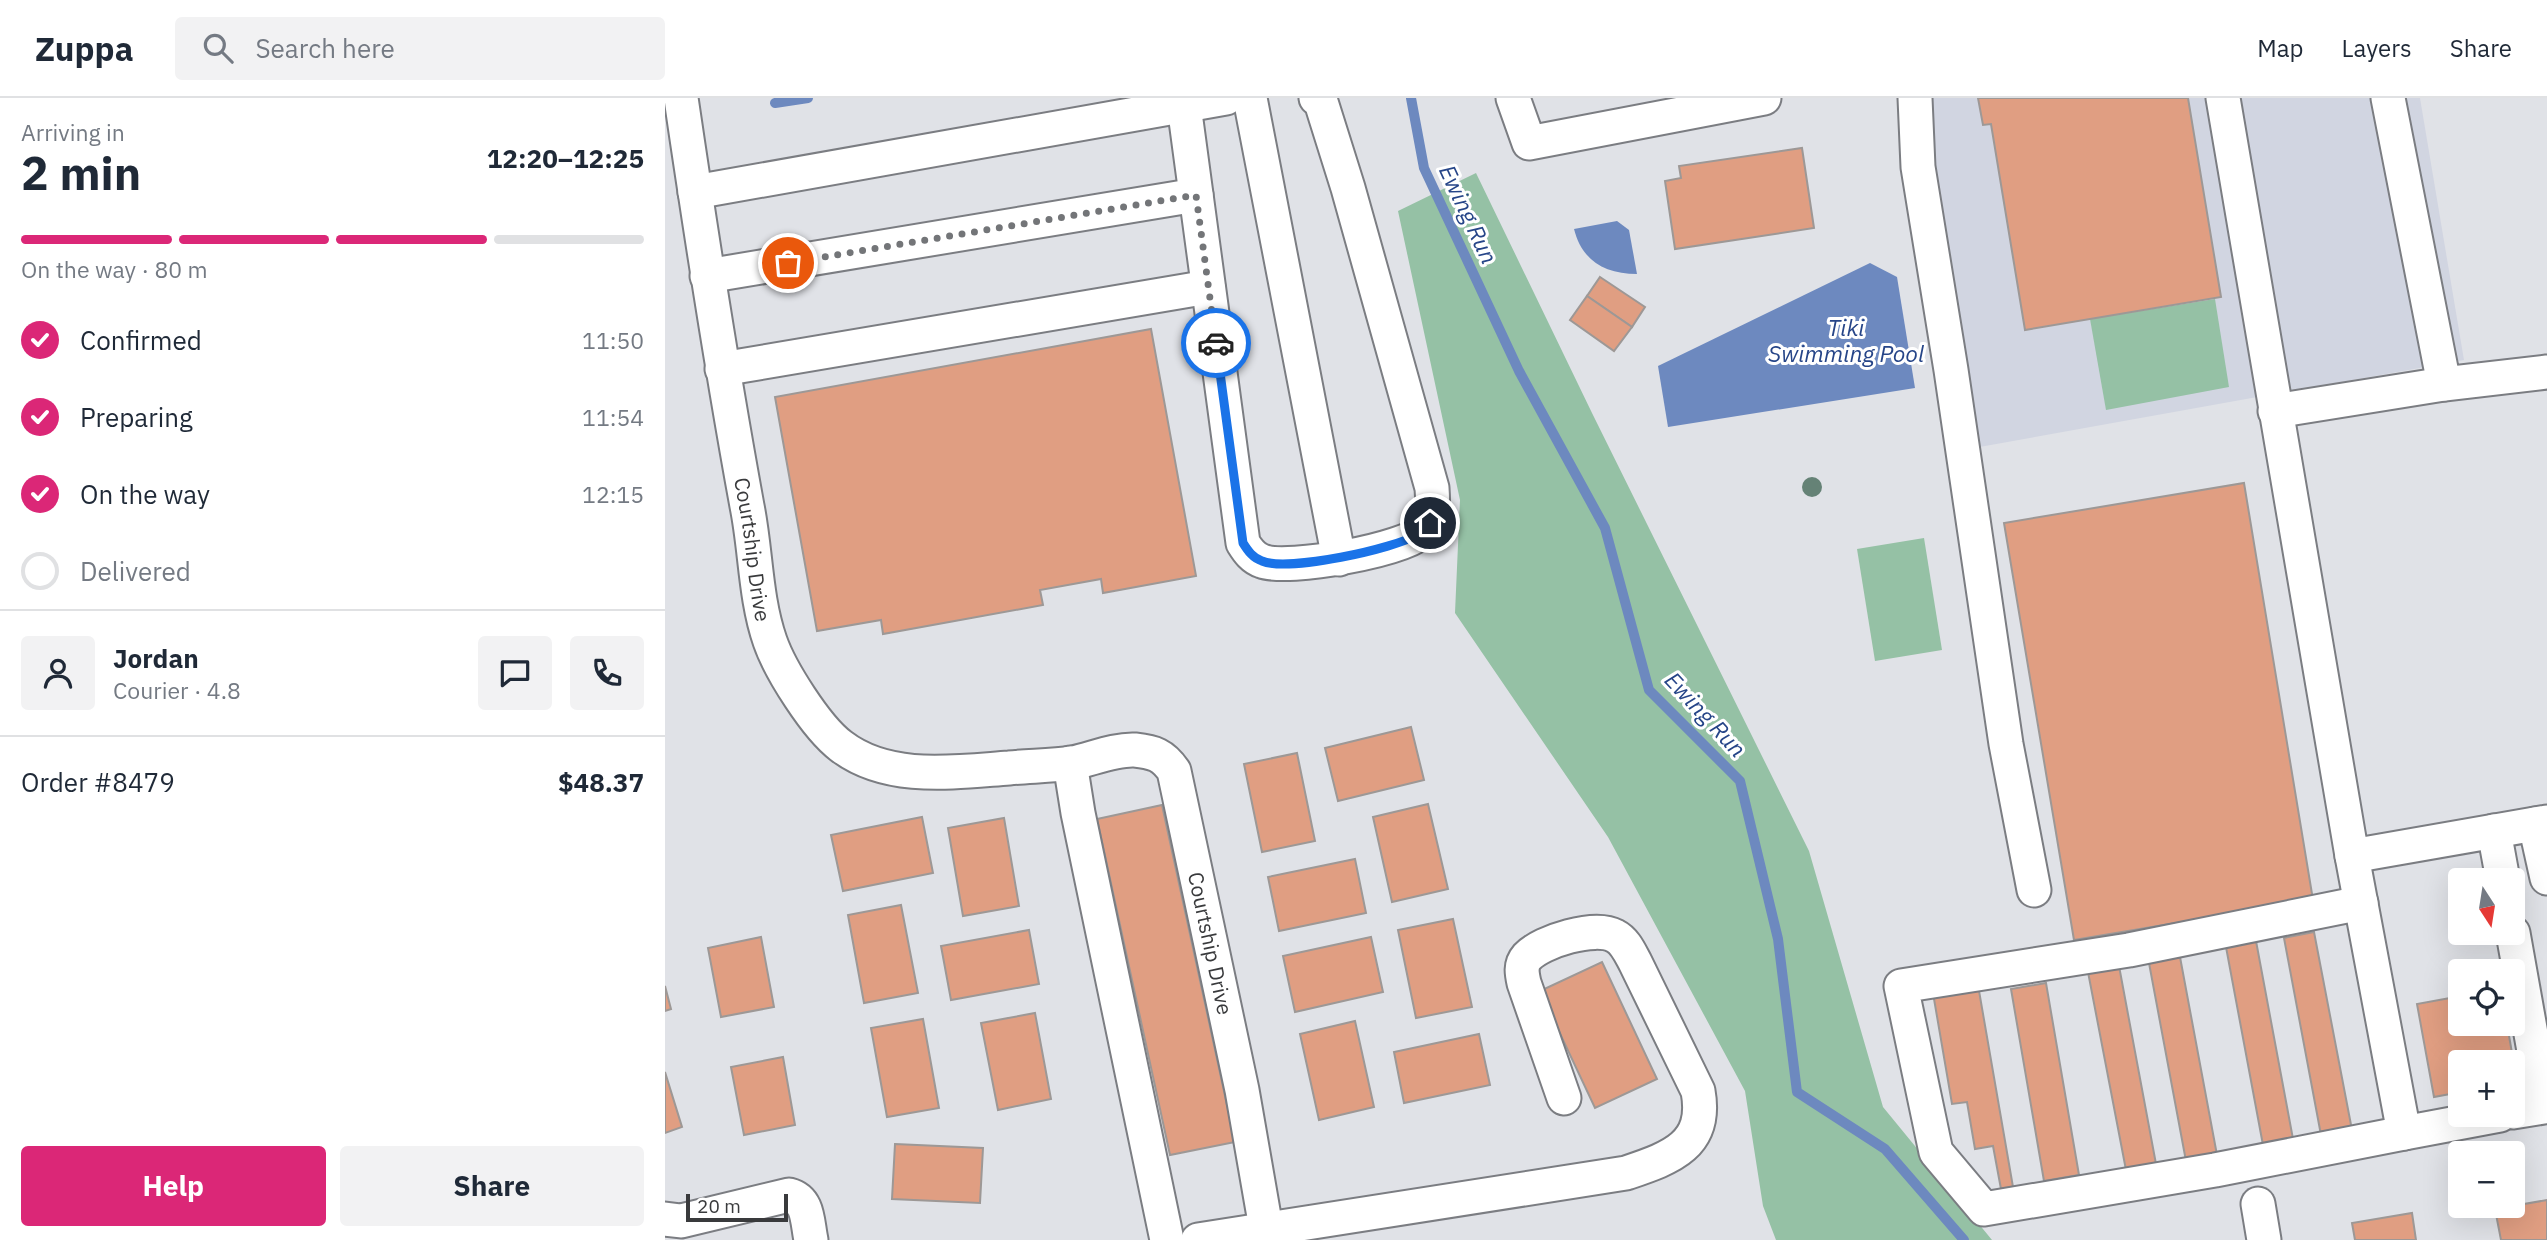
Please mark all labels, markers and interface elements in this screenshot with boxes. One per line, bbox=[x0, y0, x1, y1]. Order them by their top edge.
search box bbox=[175, 17, 665, 80]
text: Zuppa bbox=[35, 27, 133, 70]
icon: search bbox=[199, 29, 237, 67]
text: Search here bbox=[255, 31, 395, 65]
text: Map bbox=[2257, 32, 2304, 64]
text: Layers bbox=[2342, 32, 2412, 64]
text: Share bbox=[2450, 32, 2512, 64]
text: Arriving in bbox=[21, 117, 125, 147]
text: 12:20–12:25 bbox=[487, 141, 644, 175]
text: 2 min bbox=[21, 143, 141, 203]
water label: Ewing Run bbox=[1433, 160, 1505, 268]
pin bbox=[758, 233, 818, 293]
icon: bag bbox=[769, 244, 807, 282]
text: On the way · 80 m bbox=[21, 254, 208, 284]
courier bbox=[1181, 308, 1251, 378]
water label: Tiki Swimming Pool bbox=[1768, 312, 1925, 368]
icon: check bbox=[21, 321, 59, 359]
text: Confirmed bbox=[80, 323, 202, 357]
icon: car bbox=[1197, 324, 1235, 362]
text: 11:50 bbox=[582, 325, 644, 355]
icon: check bbox=[21, 398, 59, 436]
text: Preparing bbox=[80, 400, 193, 434]
text: 11:54 bbox=[582, 402, 644, 432]
icon: check bbox=[21, 475, 59, 513]
street label: Courtship Drive bbox=[728, 475, 778, 624]
text: On the way bbox=[80, 477, 210, 511]
text: 12:15 bbox=[582, 479, 644, 509]
pin bbox=[1400, 493, 1460, 553]
icon: home bbox=[1411, 504, 1449, 542]
text: Delivered bbox=[80, 554, 191, 588]
button: person bbox=[21, 636, 95, 710]
button: chat bbox=[478, 636, 552, 710]
button: phone bbox=[570, 636, 644, 710]
text: Jordan bbox=[113, 641, 199, 675]
water label: Ewing Run bbox=[1659, 665, 1753, 763]
text: Courier · 4.8 bbox=[113, 675, 241, 705]
text: Order #8479 bbox=[21, 765, 175, 799]
text: $48.37 bbox=[558, 765, 644, 799]
north arrow bbox=[2448, 868, 2525, 945]
map controls bbox=[2448, 868, 2525, 1218]
street label: Courtship Drive bbox=[1182, 869, 1240, 1017]
button: locate bbox=[2448, 959, 2525, 1036]
button: + bbox=[2448, 1050, 2525, 1127]
button: − bbox=[2448, 1141, 2525, 1218]
button: Help bbox=[21, 1146, 326, 1226]
button: Share bbox=[340, 1146, 644, 1226]
scale bar bbox=[686, 1191, 787, 1223]
text: 20 m bbox=[697, 1194, 741, 1218]

